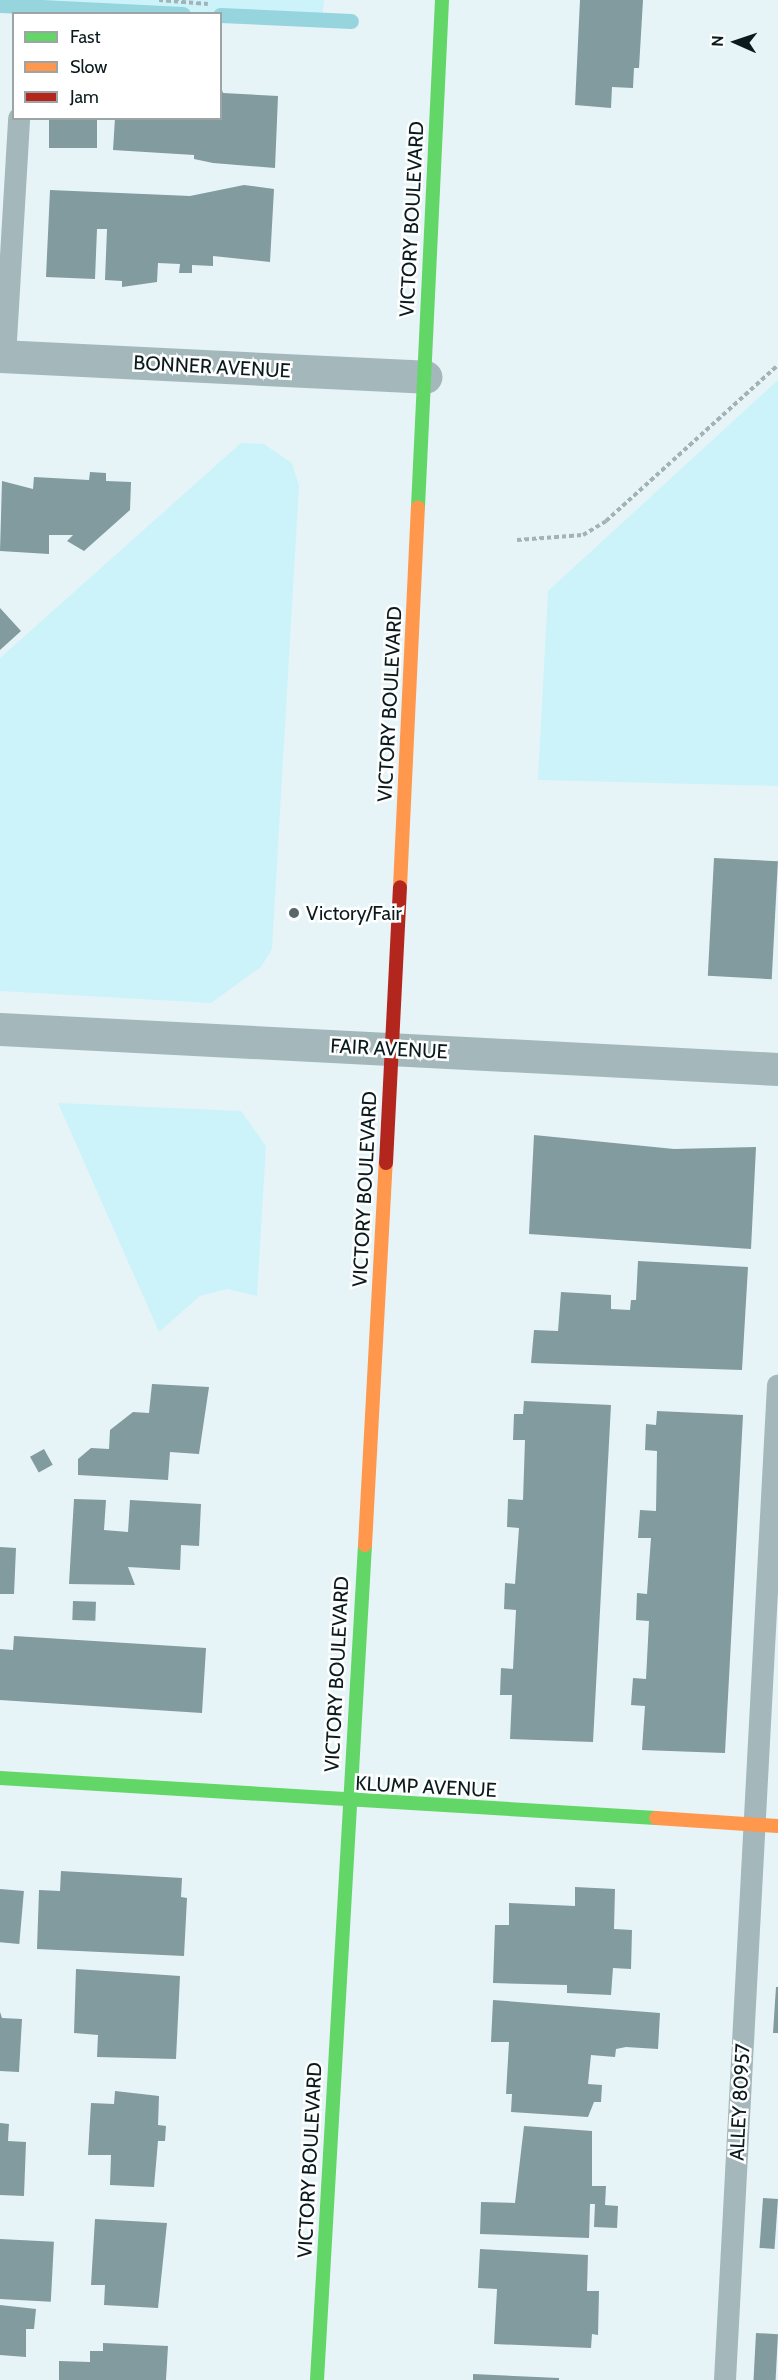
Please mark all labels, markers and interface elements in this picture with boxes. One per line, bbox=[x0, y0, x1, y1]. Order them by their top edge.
legend bbox=[12, 12, 222, 120]
north arrow bbox=[706, 12, 766, 72]
text: Fast bbox=[70, 26, 101, 48]
text: N bbox=[708, 35, 727, 47]
text: Slow bbox=[70, 56, 107, 78]
text: Jam bbox=[70, 86, 99, 108]
street label: VICTORY BOULEVARD bbox=[395, 121, 429, 317]
street label: BONNER AVENUE bbox=[133, 351, 291, 383]
street label: VICTORY BOULEVARD bbox=[373, 606, 407, 802]
place label: Victory/Fair bbox=[306, 901, 402, 925]
marker: Victory/Fair bbox=[287, 906, 301, 920]
street label: FAIR AVENUE bbox=[330, 1034, 448, 1064]
street label: VICTORY BOULEVARD bbox=[348, 1091, 382, 1287]
street label: VICTORY BOULEVARD bbox=[320, 1576, 354, 1772]
street label: KLUMP AVENUE bbox=[355, 1771, 497, 1803]
street label: ALLEY 80957 bbox=[725, 2043, 755, 2161]
street label: VICTORY BOULEVARD bbox=[293, 2062, 327, 2258]

